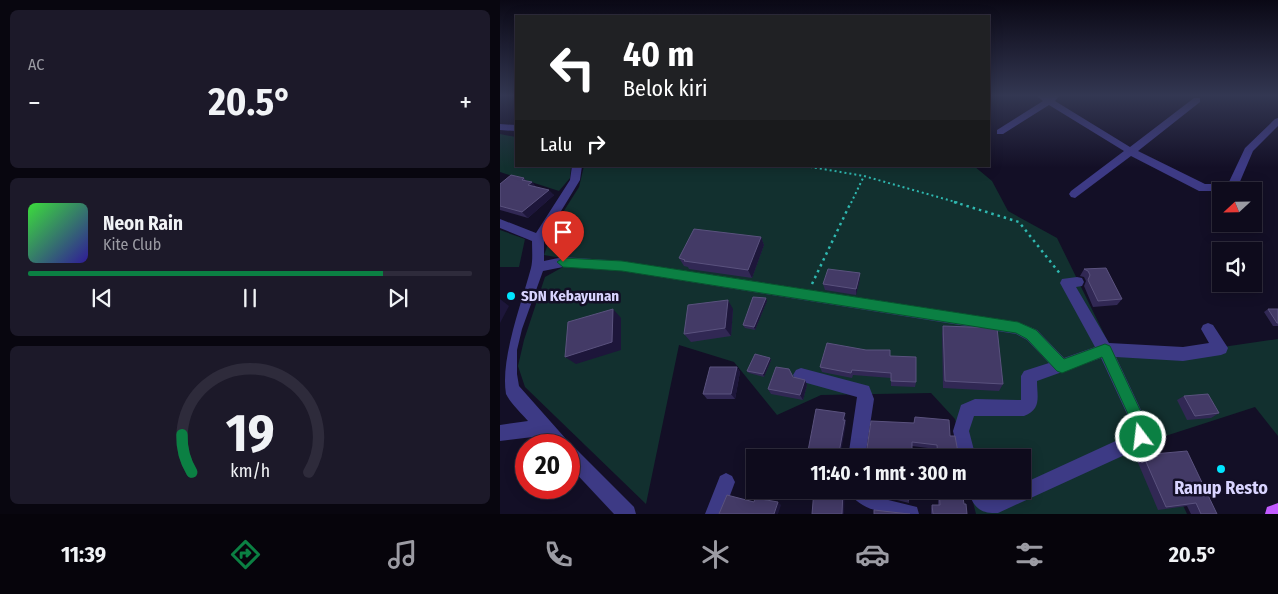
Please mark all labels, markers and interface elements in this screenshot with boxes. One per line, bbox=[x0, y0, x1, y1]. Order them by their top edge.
text: 40 m bbox=[623, 33, 694, 75]
icon: left bbox=[540, 35, 605, 100]
text: AC bbox=[28, 55, 44, 74]
text: Belok kiri bbox=[623, 75, 708, 102]
text: 20.5° bbox=[208, 79, 292, 125]
text: − bbox=[28, 86, 41, 119]
text: + bbox=[459, 86, 472, 119]
icon: right bbox=[582, 130, 610, 158]
text: Lalu bbox=[540, 133, 572, 156]
north arrow bbox=[1212, 182, 1262, 232]
map controls bbox=[1212, 182, 1262, 292]
pin bbox=[542, 211, 584, 262]
text: Neon Rain bbox=[103, 212, 183, 235]
icon: arrive bbox=[549, 218, 577, 246]
text: Kite Club bbox=[103, 235, 161, 254]
button: sound bbox=[1212, 242, 1262, 292]
icon: previous bbox=[88, 284, 116, 312]
icon: pause bbox=[236, 284, 264, 312]
icon: next bbox=[384, 284, 412, 312]
place label: SDN Kebayunan bbox=[521, 287, 619, 305]
marker: SDN Kebayunan bbox=[505, 290, 517, 302]
text: 19 bbox=[226, 402, 274, 465]
position arrow bbox=[1114, 410, 1166, 462]
speed limit sign: 20 bbox=[515, 434, 580, 499]
text: km/h bbox=[230, 460, 270, 482]
text: 11:40 · 1 mnt · 300 m bbox=[811, 462, 966, 485]
marker: Ranup Resto bbox=[1215, 463, 1227, 475]
place label: Ranup Resto bbox=[1174, 477, 1268, 499]
icon: directions bbox=[228, 537, 263, 572]
icon: music bbox=[385, 537, 420, 572]
icon: phone bbox=[541, 537, 576, 572]
icon: climate bbox=[698, 537, 733, 572]
icon: car bbox=[855, 537, 890, 572]
icon: filters bbox=[1012, 537, 1047, 572]
text: 11:39 bbox=[61, 541, 106, 568]
text: 20.5° bbox=[1169, 541, 1217, 568]

